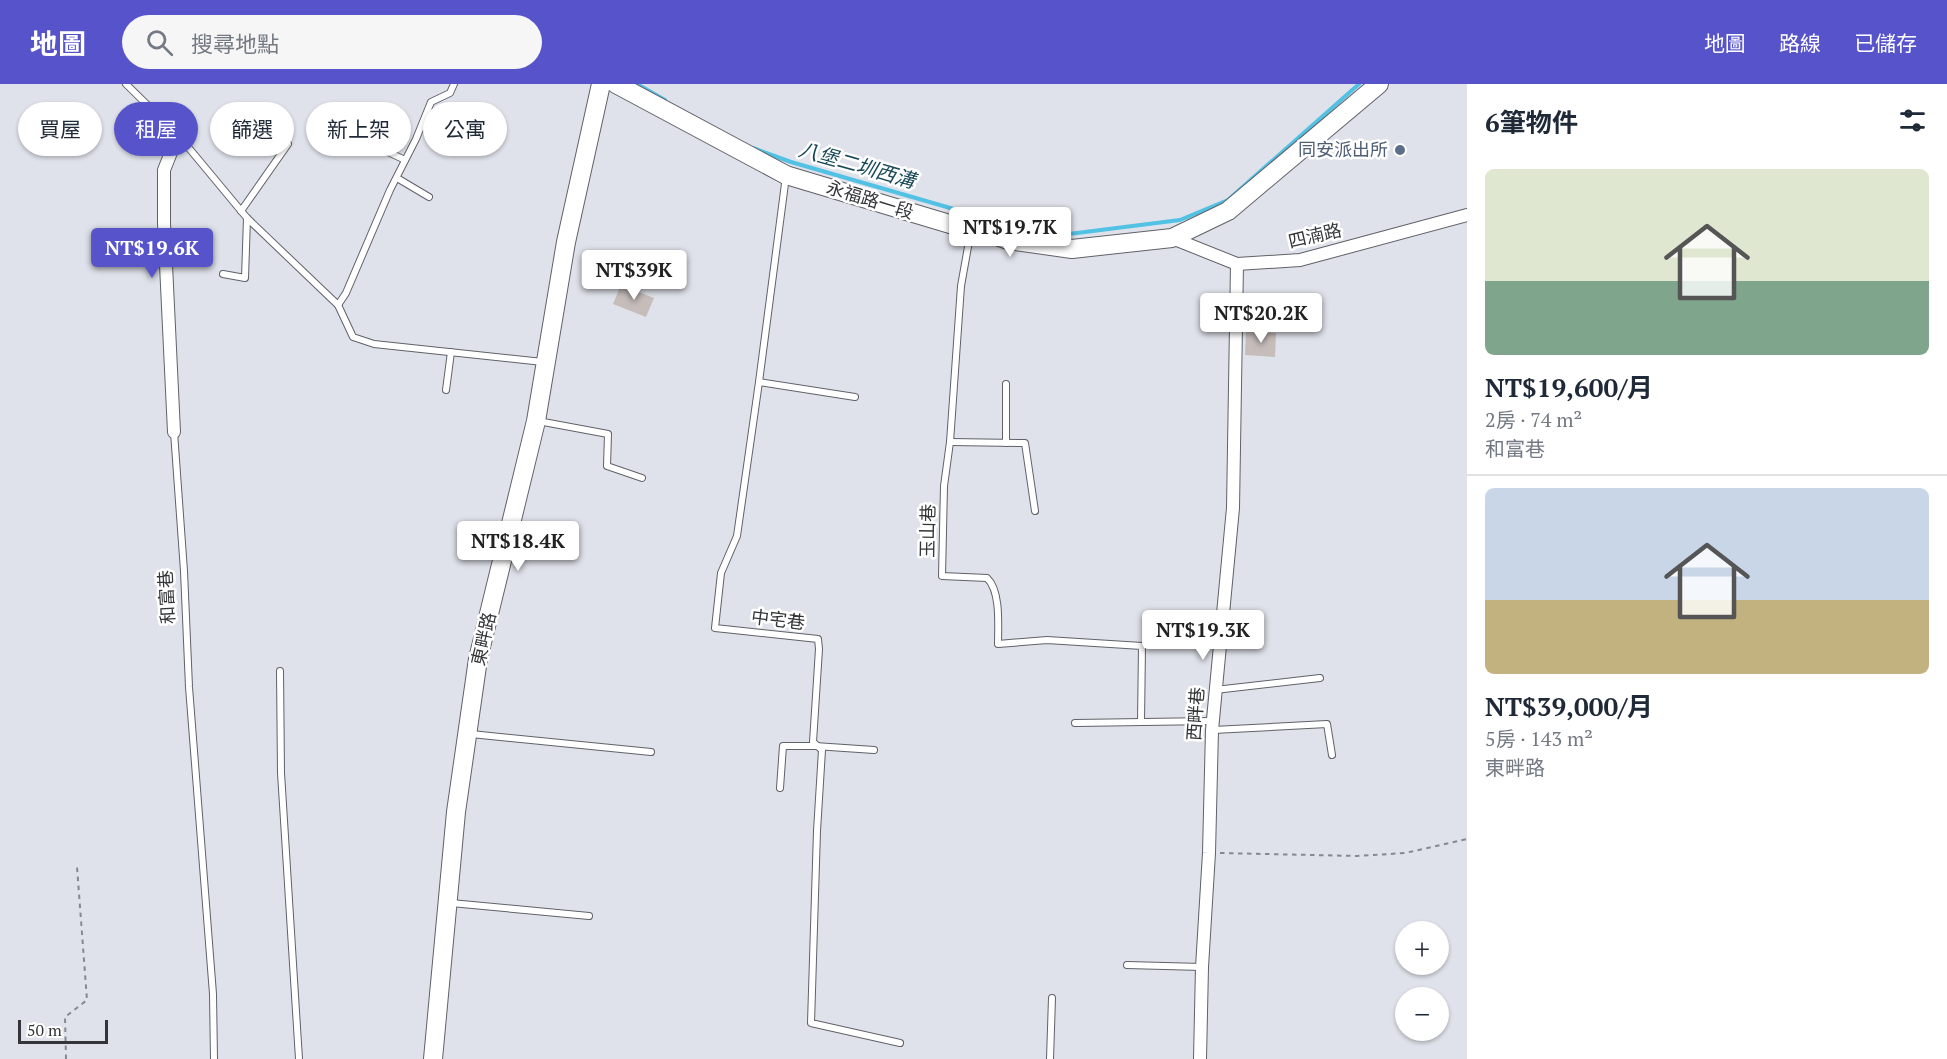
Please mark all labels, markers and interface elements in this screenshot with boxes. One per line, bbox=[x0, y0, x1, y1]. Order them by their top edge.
search box bbox=[122, 15, 542, 69]
text: 地圖 bbox=[30, 25, 86, 62]
icon: search bbox=[143, 26, 176, 59]
text: 搜尋地點 bbox=[191, 29, 279, 58]
text: 地圖 bbox=[1704, 29, 1746, 57]
text: 路線 bbox=[1779, 29, 1821, 57]
text: 已儲存 bbox=[1854, 29, 1917, 57]
chip: 買屋 bbox=[18, 102, 102, 156]
chip: 租屋 bbox=[114, 102, 198, 156]
chip: 篩選 bbox=[210, 102, 294, 156]
chip: 新上架 bbox=[306, 102, 411, 156]
chip: 公寓 bbox=[423, 102, 507, 156]
icon: filters bbox=[1896, 104, 1929, 137]
text: 6筆物件 bbox=[1485, 105, 1578, 139]
water label: 八堡二圳西溝 bbox=[796, 135, 921, 195]
place label: 同安派出所 bbox=[1298, 137, 1388, 161]
marker: 同安派出所 bbox=[1393, 143, 1407, 157]
street label: 永福路一段 bbox=[824, 174, 917, 224]
pin: NT$19.7K bbox=[948, 207, 1072, 258]
icon: home bbox=[1653, 208, 1761, 316]
text: NT$19.7K bbox=[963, 213, 1057, 240]
street label: 四湳路 bbox=[1286, 217, 1344, 253]
pin: NT$19.6K bbox=[90, 228, 214, 279]
text: NT$19.6K bbox=[105, 234, 199, 261]
pin: NT$39K bbox=[585, 250, 683, 301]
text: NT$39K bbox=[596, 256, 672, 283]
pin: NT$20.2K bbox=[1199, 293, 1323, 344]
text: NT$20.2K bbox=[1214, 299, 1308, 326]
text: NT$19,600/月 bbox=[1485, 370, 1653, 404]
text: 2房 · 74 m² bbox=[1485, 406, 1582, 433]
text: 和富巷 bbox=[1485, 435, 1545, 462]
street label: 玉山巷 bbox=[915, 504, 939, 558]
pin: NT$18.4K bbox=[456, 521, 580, 572]
text: NT$18.4K bbox=[471, 527, 565, 554]
icon: home bbox=[1653, 527, 1761, 635]
street label: 和富巷 bbox=[153, 569, 179, 625]
street label: 中宅巷 bbox=[750, 604, 806, 634]
street label: 東畔路 bbox=[465, 610, 501, 668]
pin: NT$19.3K bbox=[1141, 610, 1265, 661]
text: NT$19.3K bbox=[1156, 616, 1250, 643]
street label: 西畔巷 bbox=[1181, 686, 1209, 742]
text: NT$39,000/月 bbox=[1485, 689, 1653, 723]
text: 5房 · 143 m² bbox=[1485, 725, 1593, 752]
text: 東畔路 bbox=[1485, 754, 1545, 781]
map controls bbox=[1395, 921, 1449, 1041]
button: + bbox=[1395, 921, 1449, 975]
button: − bbox=[1395, 987, 1449, 1041]
scale bar bbox=[18, 1017, 108, 1044]
text: 50 m bbox=[27, 1019, 62, 1041]

